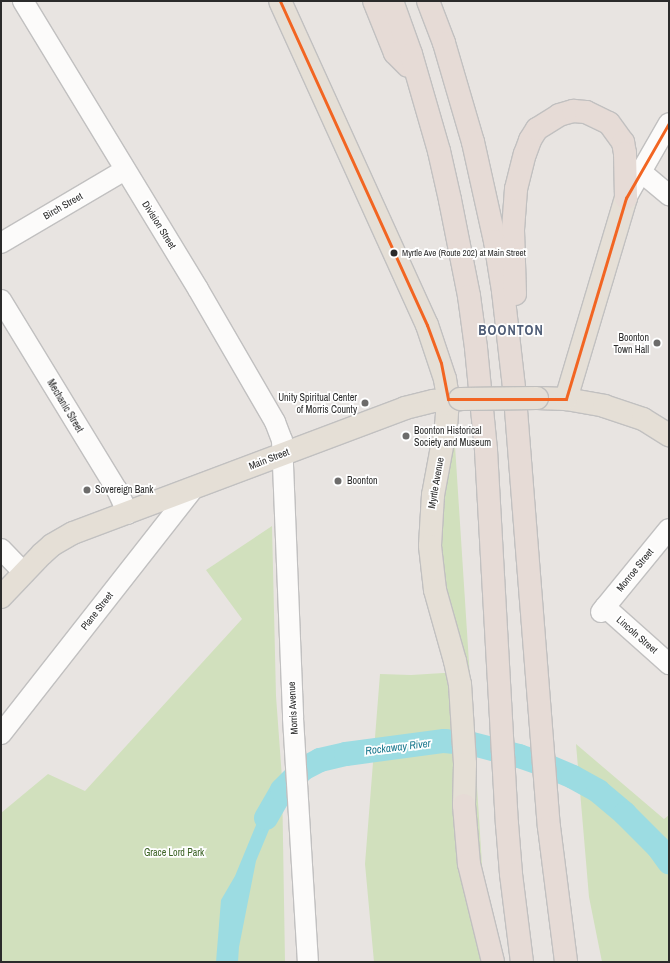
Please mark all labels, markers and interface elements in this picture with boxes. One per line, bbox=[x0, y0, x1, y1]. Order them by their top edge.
street label: Birch Street bbox=[41, 190, 85, 222]
street label: Division Street bbox=[140, 199, 178, 251]
marker: Myrtle Ave (Route 202) at Main Street bbox=[389, 248, 399, 258]
place label: Myrtle Ave (Route 202) at Main Street bbox=[402, 248, 526, 258]
district label: BOONTON bbox=[478, 322, 544, 338]
place label: Boonton Town Hall bbox=[613, 331, 649, 354]
marker: Boonton Town Hall bbox=[652, 338, 662, 348]
street label: Mechanic Street bbox=[44, 377, 86, 435]
place label: Unity Spiritual Center of Morris County bbox=[278, 391, 357, 414]
marker: Unity Spiritual Center of Morris County bbox=[360, 398, 370, 408]
place label: Boonton Historical Society and Museum bbox=[414, 424, 491, 448]
marker: Boonton Historical Society and Museum bbox=[401, 431, 411, 441]
street label: Main Street bbox=[247, 446, 291, 472]
street label: Myrtle Avenue bbox=[426, 456, 446, 510]
marker: Boonton bbox=[332, 475, 344, 487]
place label: Boonton bbox=[347, 475, 378, 487]
place label: Sovereign Bank bbox=[95, 484, 153, 496]
marker: Sovereign Bank bbox=[82, 485, 92, 495]
street label: Monroe Street bbox=[614, 546, 656, 594]
street label: Plane Street bbox=[78, 590, 116, 632]
street label: Lincoln Street bbox=[614, 614, 660, 656]
street label: Morris Avenue bbox=[286, 681, 300, 735]
water label: Rockaway River bbox=[365, 736, 431, 758]
park label: Grace Lord Park bbox=[144, 847, 204, 859]

